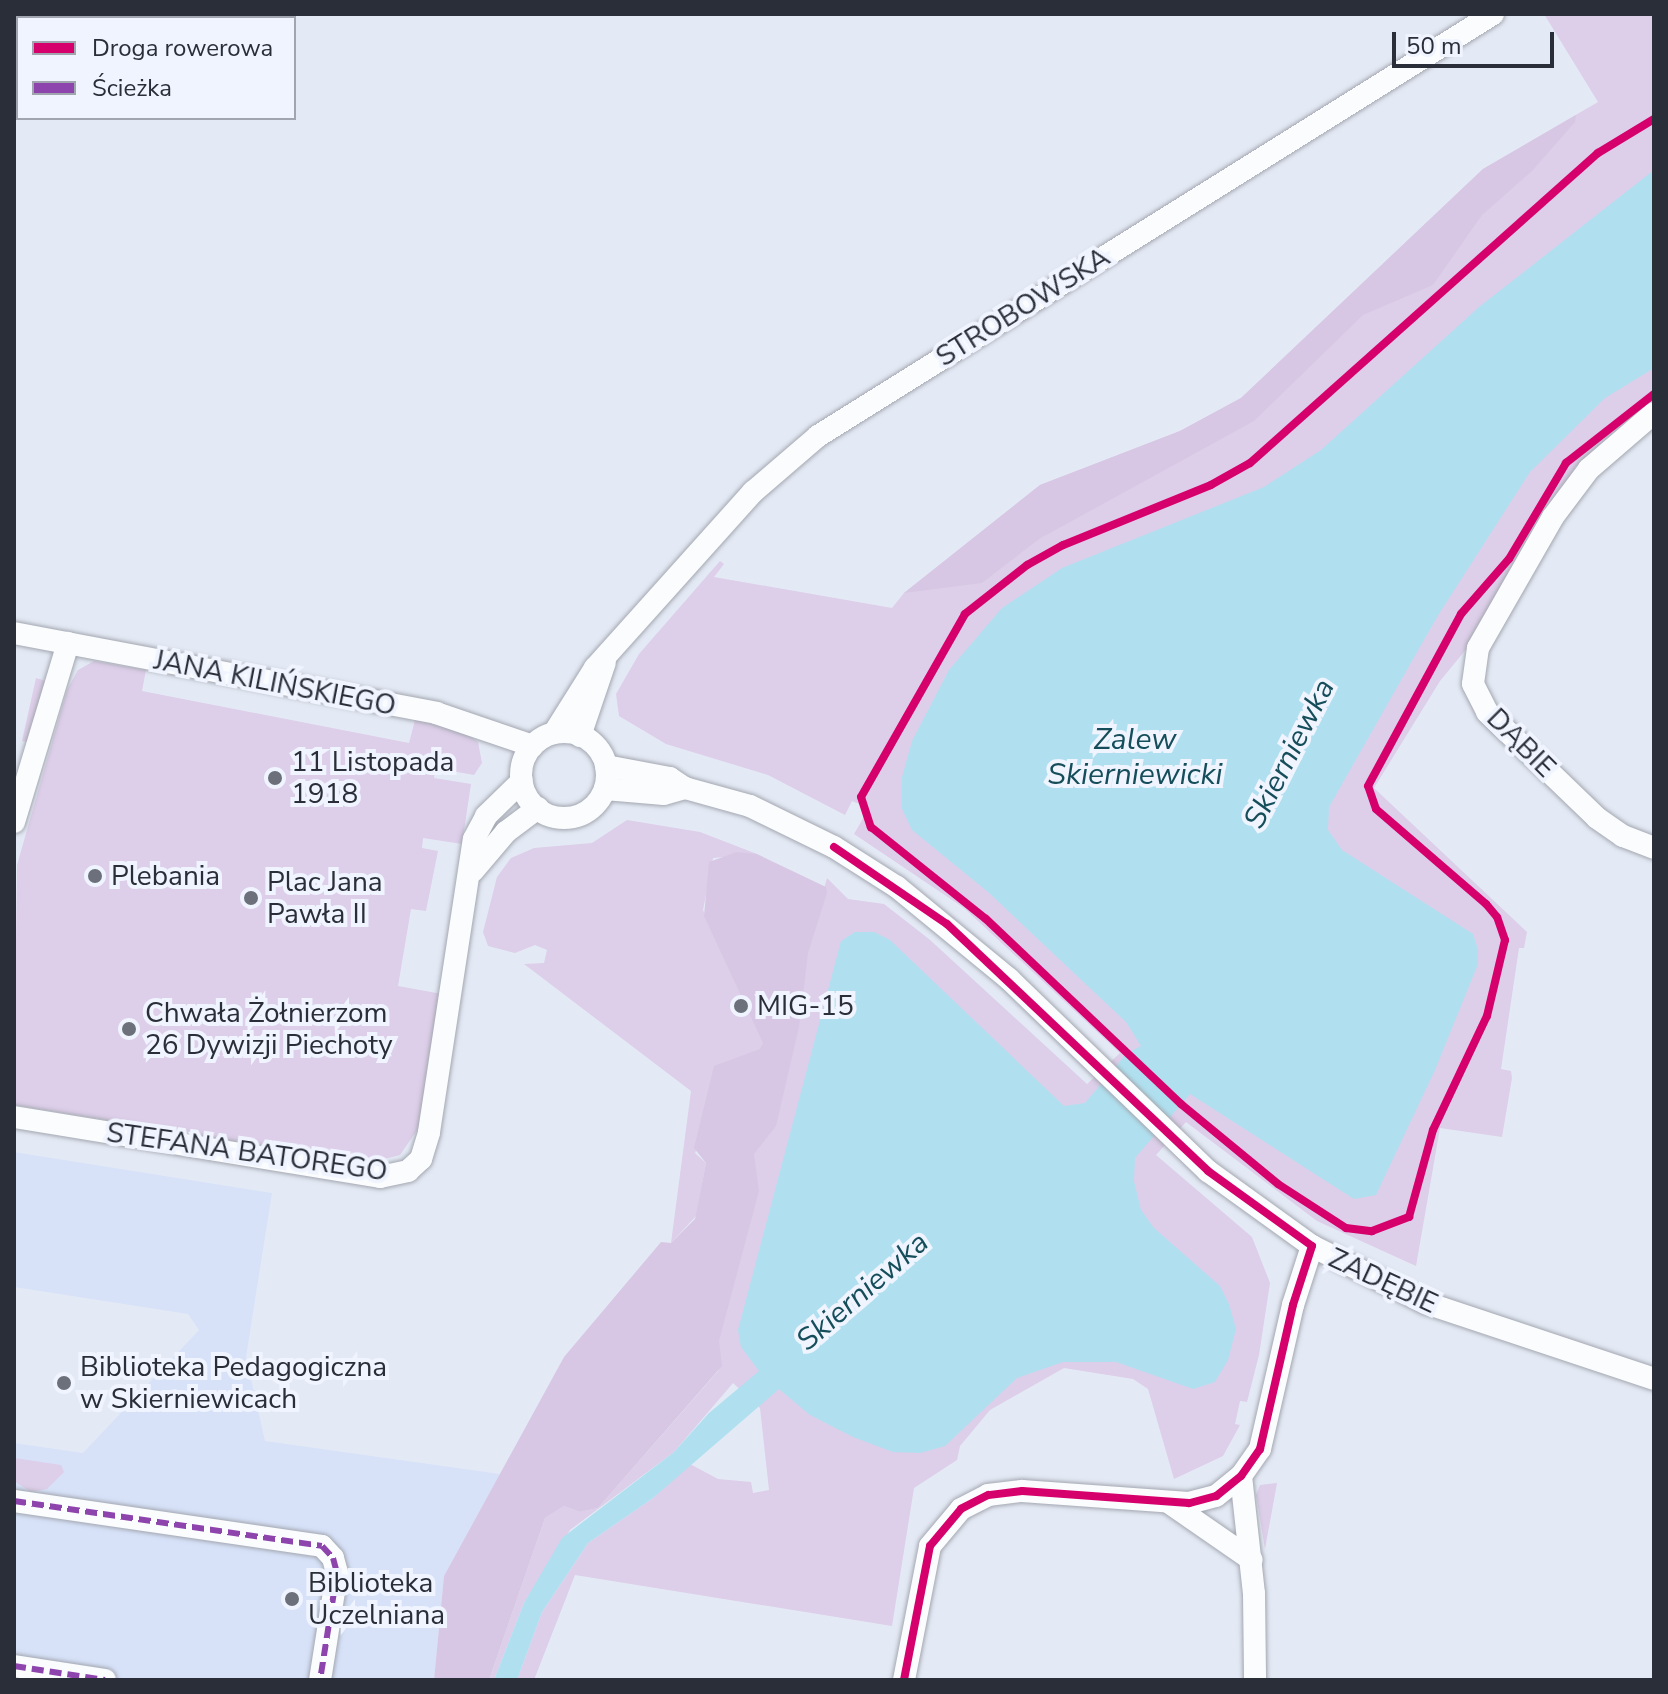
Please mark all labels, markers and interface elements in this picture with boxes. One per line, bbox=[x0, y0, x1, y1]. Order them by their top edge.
legend bbox=[16, 16, 296, 120]
scale bar bbox=[1396, 16, 1558, 66]
text: 50 m bbox=[1406, 30, 1462, 62]
text: Droga rowerowa bbox=[92, 32, 273, 64]
text: Ścieżka bbox=[92, 72, 172, 104]
street label: STROBOWSKA bbox=[930, 240, 1116, 374]
street label: JANA KILIŃSKIEGO bbox=[151, 643, 399, 723]
water label: Skierniewka bbox=[1237, 673, 1343, 835]
street label: DĄBIE bbox=[1480, 702, 1562, 784]
water label: Zalew Skierniewicki bbox=[1048, 722, 1222, 792]
place label: 11 Listopada 1918 bbox=[291, 745, 454, 811]
marker: 11 Listopada 1918 bbox=[266, 769, 284, 787]
place label: Plebania bbox=[111, 859, 220, 893]
place label: Plac Jana Pawła II bbox=[267, 865, 383, 931]
marker: Plebania bbox=[86, 867, 104, 885]
marker: Plac Jana Pawła II bbox=[242, 889, 260, 907]
place label: MIG-15 bbox=[757, 989, 854, 1023]
place label: Chwała Żołnierzom 26 Dywizji Piechoty bbox=[145, 996, 393, 1062]
marker: MIG-15 bbox=[732, 997, 750, 1015]
marker: Chwała Żołnierzom 26 Dywizji Piechoty bbox=[120, 1020, 138, 1038]
street label: STEFANA BATOREGO bbox=[104, 1116, 390, 1188]
water label: Skierniewka bbox=[790, 1225, 936, 1359]
street label: ZADĘBIE bbox=[1323, 1241, 1443, 1321]
place label: Biblioteka Pedagogiczna w Skierniewicach bbox=[80, 1350, 387, 1416]
marker: Biblioteka Pedagogiczna w Skierniewicach bbox=[55, 1374, 73, 1392]
place label: Biblioteka Uczelniana bbox=[308, 1566, 445, 1632]
marker: Biblioteka Uczelniana bbox=[283, 1590, 301, 1608]

